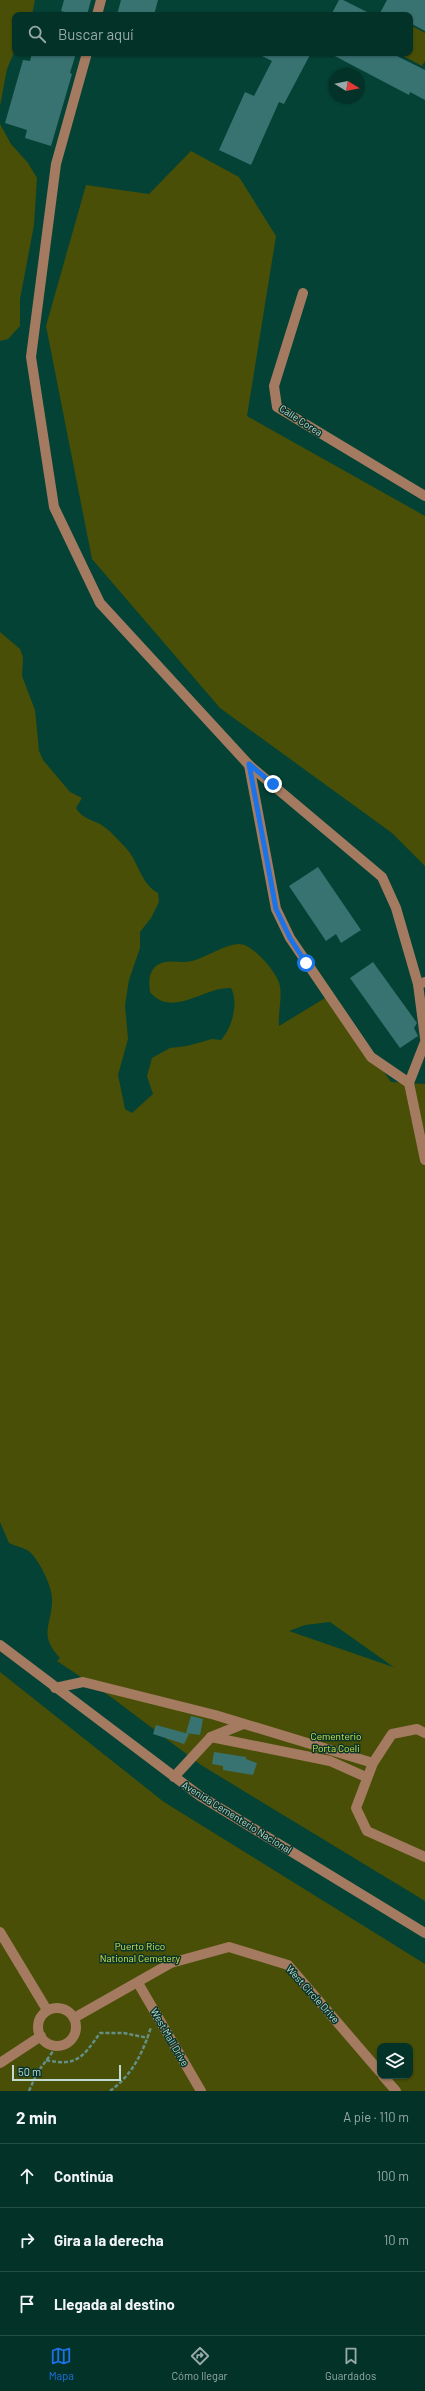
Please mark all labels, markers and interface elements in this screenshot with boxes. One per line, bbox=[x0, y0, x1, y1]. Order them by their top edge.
search box bbox=[12, 12, 413, 56]
icon: search bbox=[26, 23, 48, 45]
text: Buscar aquí bbox=[58, 25, 134, 43]
north arrow bbox=[329, 68, 365, 104]
street label: Calle Corea bbox=[277, 402, 325, 438]
route end bbox=[264, 775, 282, 793]
route start bbox=[297, 954, 315, 972]
park label: Cementerio Porta Coeli bbox=[311, 1730, 361, 1754]
street label: Avenida Cementerio Nacional bbox=[180, 1778, 294, 1856]
park label: Puerto Rico National Cemetery bbox=[100, 1940, 181, 1964]
street label: West Circle Drive bbox=[284, 1963, 342, 2025]
street label: West Mall Drive bbox=[149, 2006, 191, 2068]
map controls bbox=[377, 2043, 413, 2079]
button: layers bbox=[377, 2043, 413, 2079]
scale bar bbox=[12, 2063, 121, 2082]
text: 50 m bbox=[18, 2065, 41, 2078]
text: 2 min bbox=[16, 2107, 57, 2127]
text: A pie · 110 m bbox=[343, 2109, 409, 2125]
icon: ahead bbox=[16, 2165, 38, 2187]
text: Continúa bbox=[54, 2167, 114, 2185]
text: 100 m bbox=[376, 2168, 409, 2184]
icon: right bbox=[16, 2229, 38, 2251]
text: Gira a la derecha bbox=[54, 2231, 164, 2249]
text: 10 m bbox=[384, 2232, 409, 2248]
icon: arrive bbox=[16, 2293, 38, 2315]
text: Llegada al destino bbox=[54, 2295, 175, 2313]
tab: Mapa bbox=[49, 2345, 74, 2382]
tab: Cómo llegar bbox=[171, 2345, 228, 2382]
tab: Guardados bbox=[325, 2345, 376, 2382]

